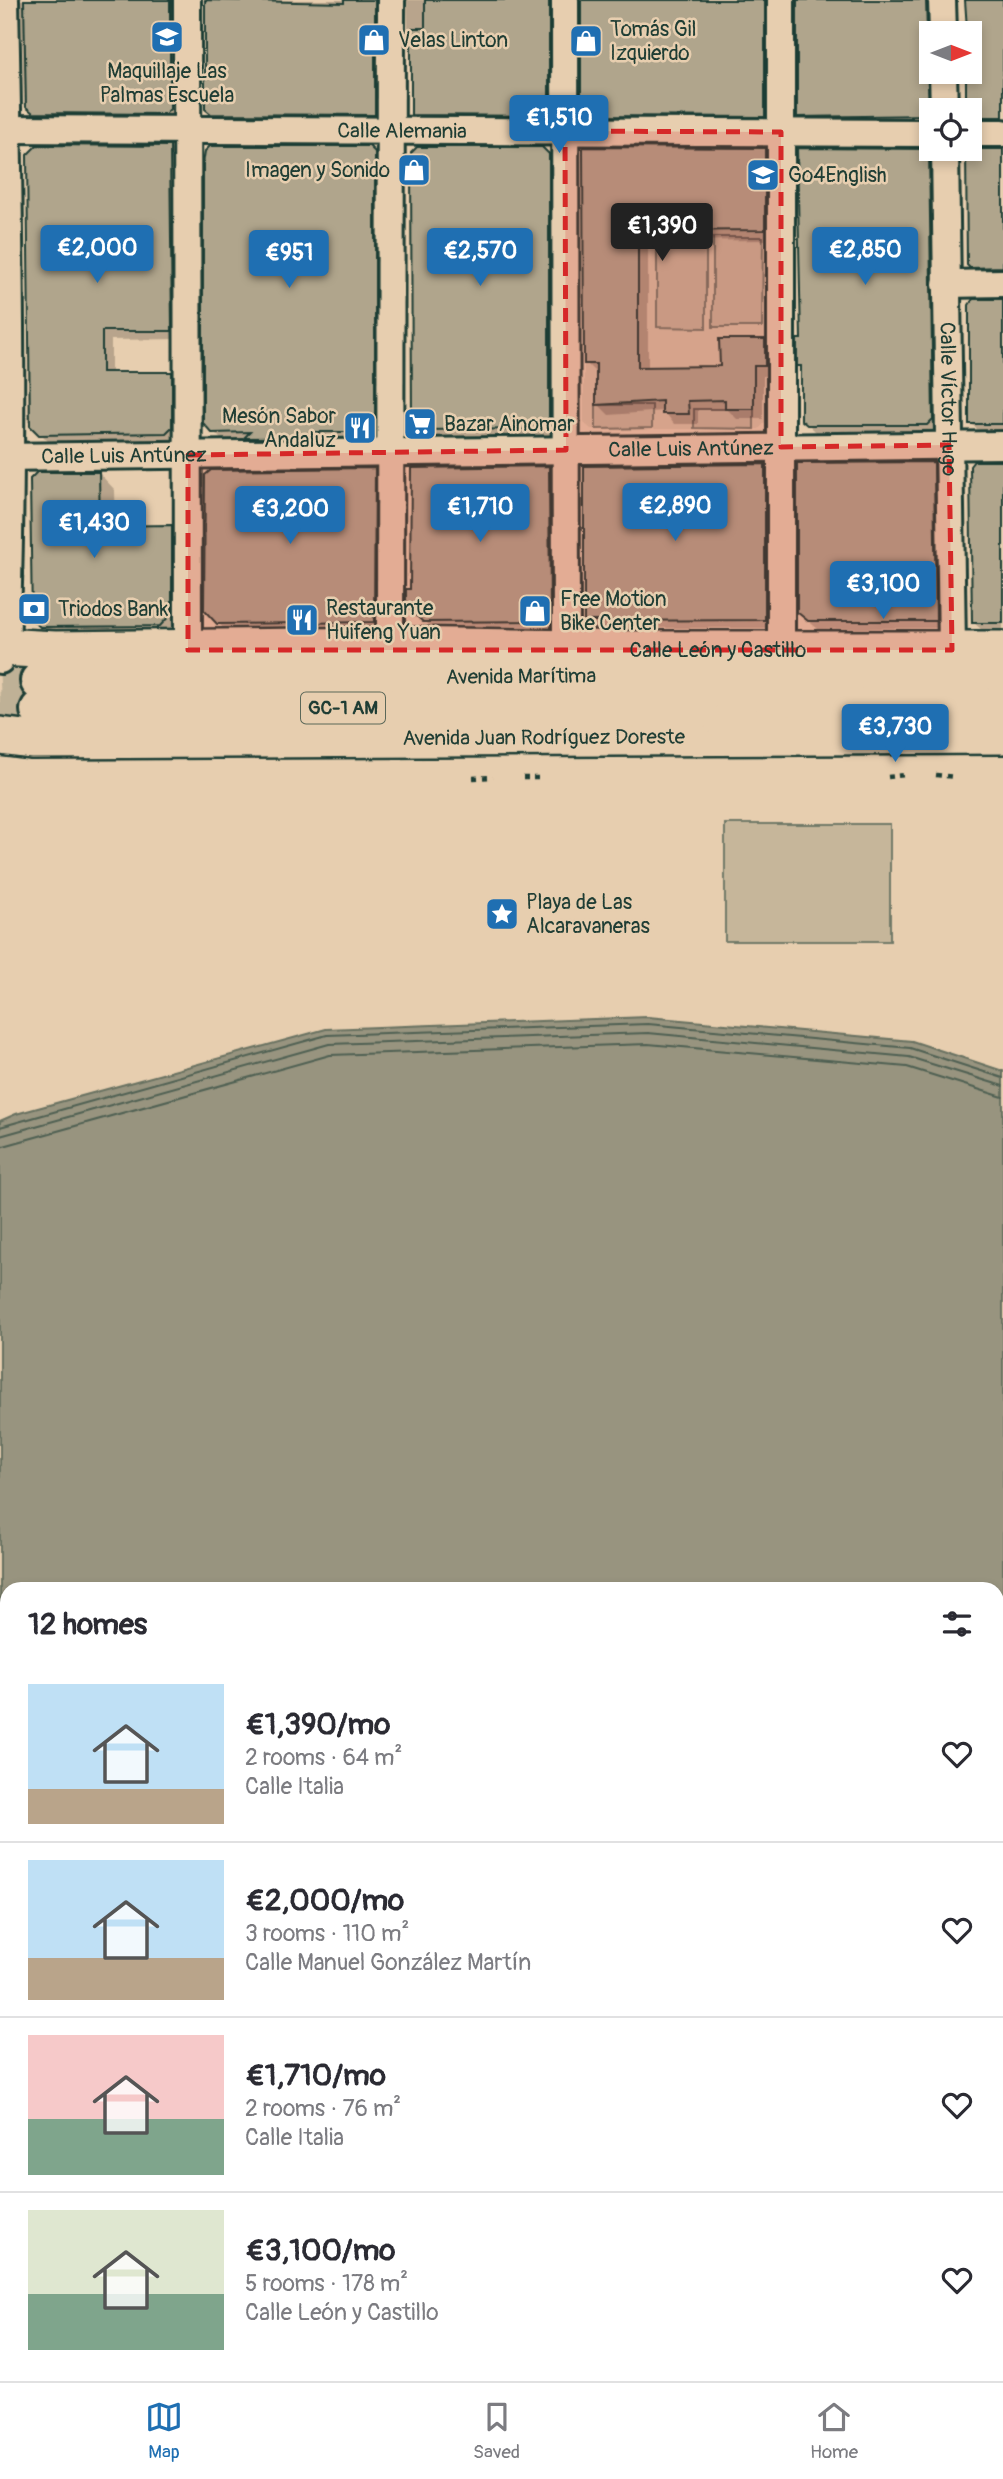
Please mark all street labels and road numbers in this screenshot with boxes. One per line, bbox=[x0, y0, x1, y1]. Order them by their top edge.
street label: Calle Alemania bbox=[337, 117, 467, 145]
street label: Calle Víctor Hugo bbox=[934, 322, 963, 476]
street label: Calle Luis Antúnez bbox=[608, 434, 774, 463]
street label: Calle Luis Antúnez bbox=[41, 441, 207, 470]
street label: Calle León y Castillo bbox=[629, 636, 806, 664]
street label: Avenida Marítima bbox=[446, 662, 596, 690]
road number: GC-1 AM bbox=[301, 692, 385, 723]
street label: Avenida Juan Rodríguez Doreste bbox=[402, 723, 686, 752]

